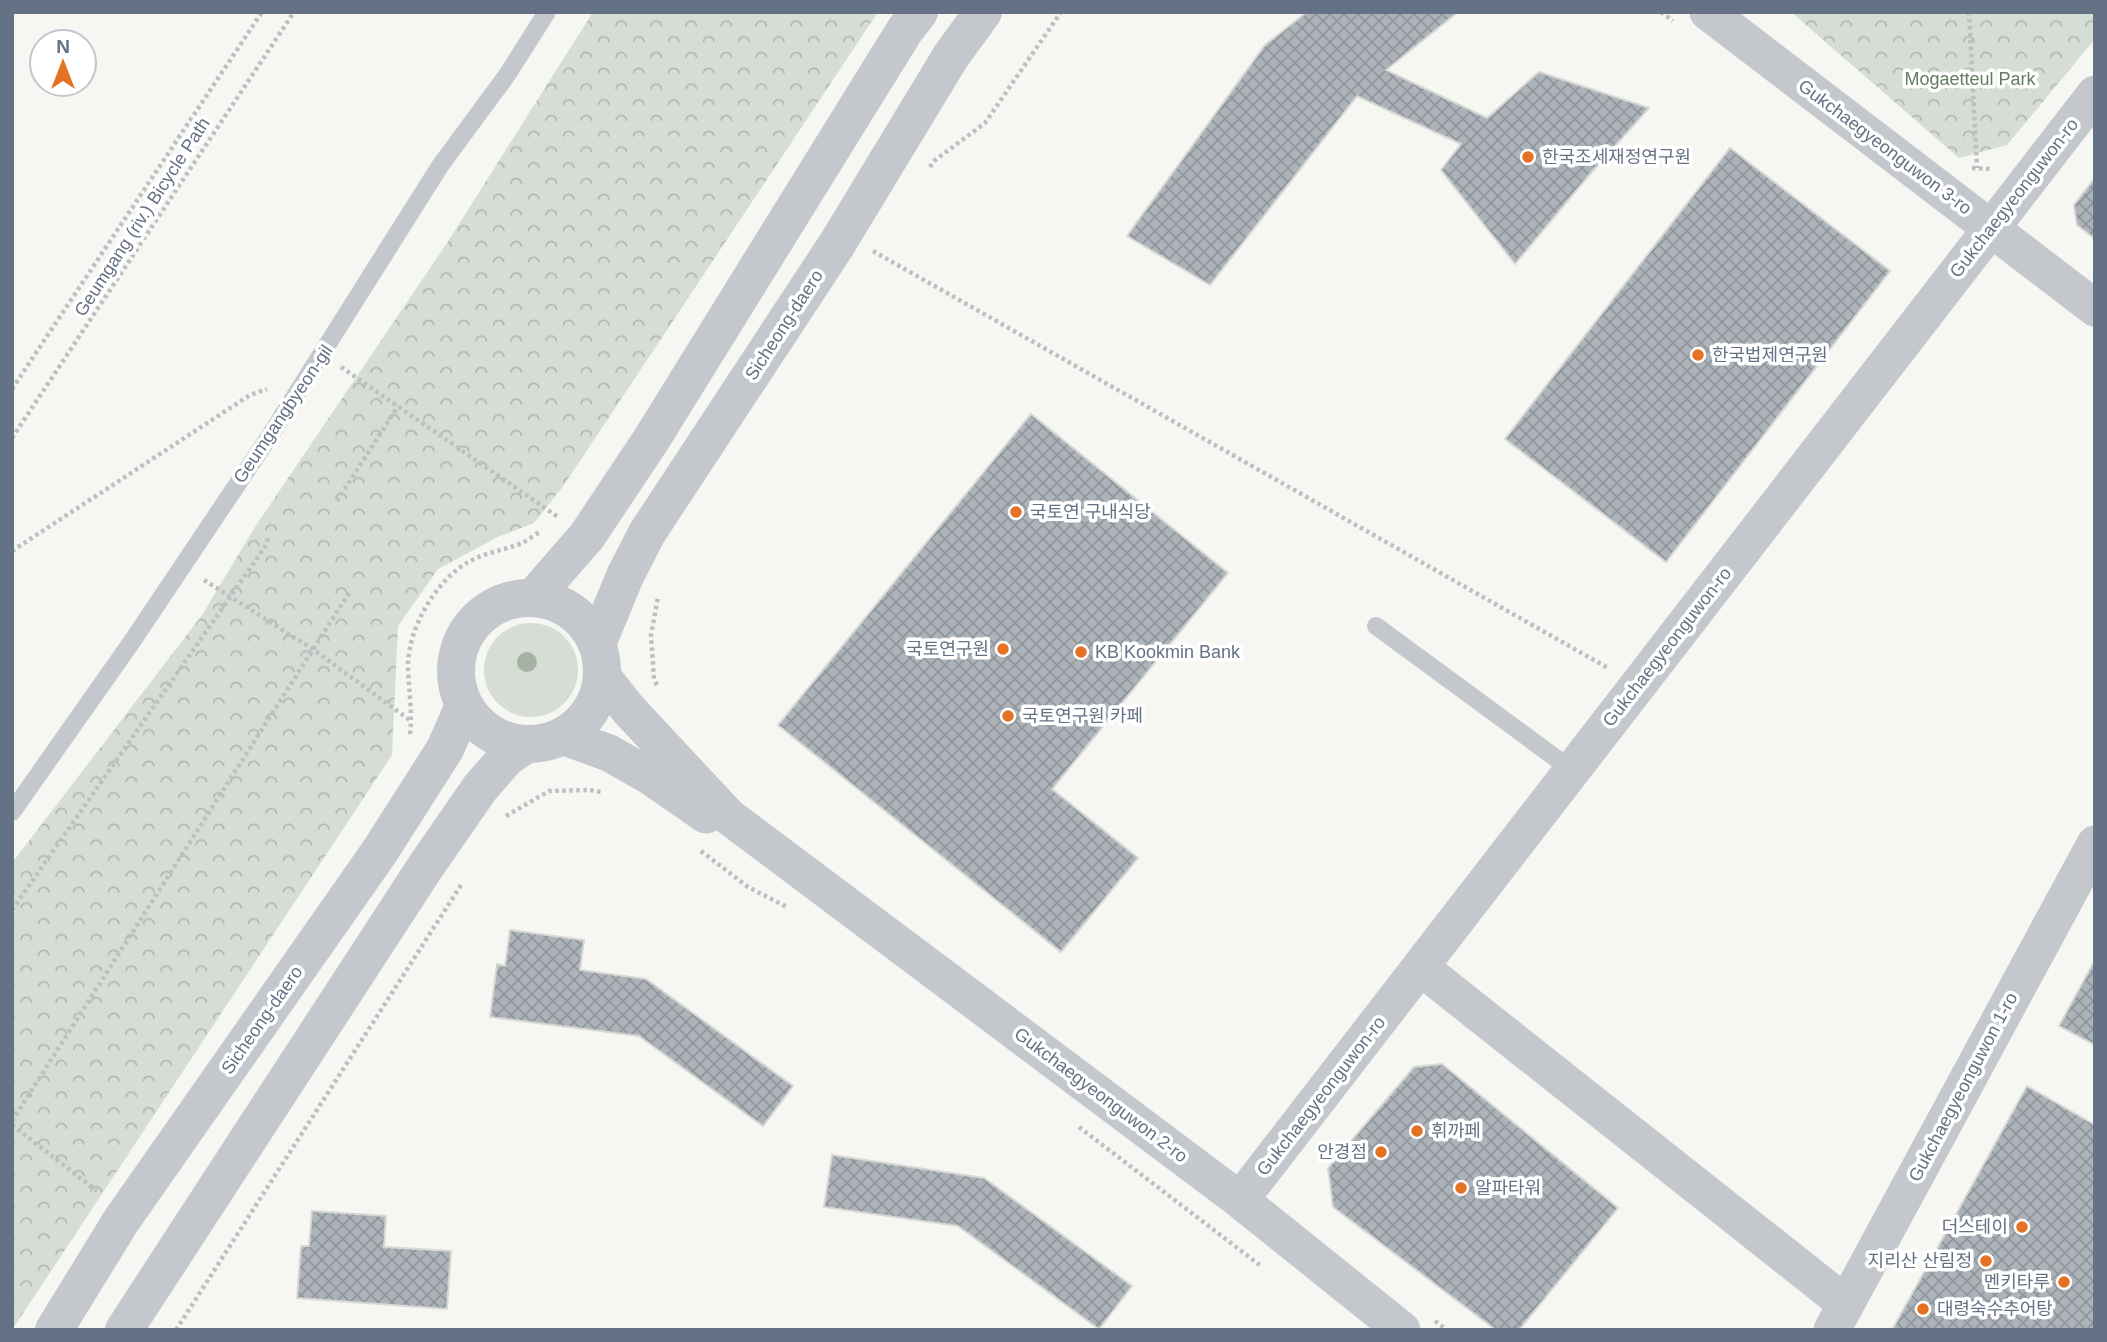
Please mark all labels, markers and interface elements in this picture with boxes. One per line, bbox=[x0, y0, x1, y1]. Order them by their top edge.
north arrow bbox=[28, 28, 98, 98]
text: N bbox=[56, 36, 70, 57]
park label: Mogaetteul Park bbox=[1904, 69, 2037, 89]
street label: Gukchaegyeonguwon 3-ro bbox=[1795, 75, 1975, 219]
street label: Geumgang (riv.) Bicycle Path bbox=[70, 114, 214, 320]
street label: Gukchaegyeonguwon-ro bbox=[1946, 115, 2082, 281]
place label: 한국조세재정연구원 bbox=[1542, 147, 1691, 167]
marker: 한국조세재정연구원 bbox=[1520, 149, 1536, 165]
street label: Sicheong-daero bbox=[741, 266, 827, 384]
street label: Geumgangbyeon-gil bbox=[229, 341, 337, 487]
place label: 한국법제연구원 bbox=[1712, 345, 1828, 365]
marker: 한국법제연구원 bbox=[1690, 347, 1706, 363]
place label: 국토연 구내식당 bbox=[1030, 502, 1151, 522]
marker: 국토연 구내식당 bbox=[1008, 504, 1024, 520]
street label: Gukchaegyeonguwon-ro bbox=[1599, 564, 1735, 730]
place label: 국토연구원 bbox=[906, 639, 989, 659]
marker: 국토연구원 bbox=[995, 641, 1011, 657]
place label: KB Kookmin Bank bbox=[1095, 642, 1241, 662]
marker: KB Kookmin Bank bbox=[1073, 644, 1089, 660]
place label: 국토연구원 카페 bbox=[1022, 706, 1143, 726]
marker: 국토연구원 카페 bbox=[1000, 708, 1016, 724]
street label: Sicheong-daero bbox=[217, 962, 307, 1078]
street label: Gukchaegyeonguwon 1-ro bbox=[1905, 989, 2021, 1185]
street label: Gukchaegyeonguwon-ro bbox=[1253, 1013, 1389, 1179]
street label: Gukchaegyeonguwon 2-ro bbox=[1011, 1023, 1191, 1167]
place label: 휘까페 bbox=[1431, 1121, 1481, 1141]
marker: 휘까페 bbox=[1409, 1123, 1425, 1139]
place label: 안경점 bbox=[1317, 1142, 1367, 1162]
marker: 안경점 bbox=[1373, 1144, 1389, 1160]
place label: 알파타워 bbox=[1475, 1178, 1541, 1198]
marker: 알파타워 bbox=[1453, 1180, 1469, 1196]
place label: 더스테이 bbox=[1942, 1217, 2008, 1237]
marker: 더스테이 bbox=[2014, 1219, 2030, 1235]
place label: 지리산 산림정 bbox=[1868, 1251, 1972, 1271]
marker: 지리산 산림정 bbox=[1978, 1253, 1994, 1269]
place label: 멘키타루 bbox=[1984, 1272, 2050, 1292]
marker: 멘키타루 bbox=[2056, 1274, 2072, 1290]
place label: 대령숙수추어탕 bbox=[1937, 1299, 2053, 1319]
marker: 대령숙수추어탕 bbox=[1915, 1301, 1931, 1317]

